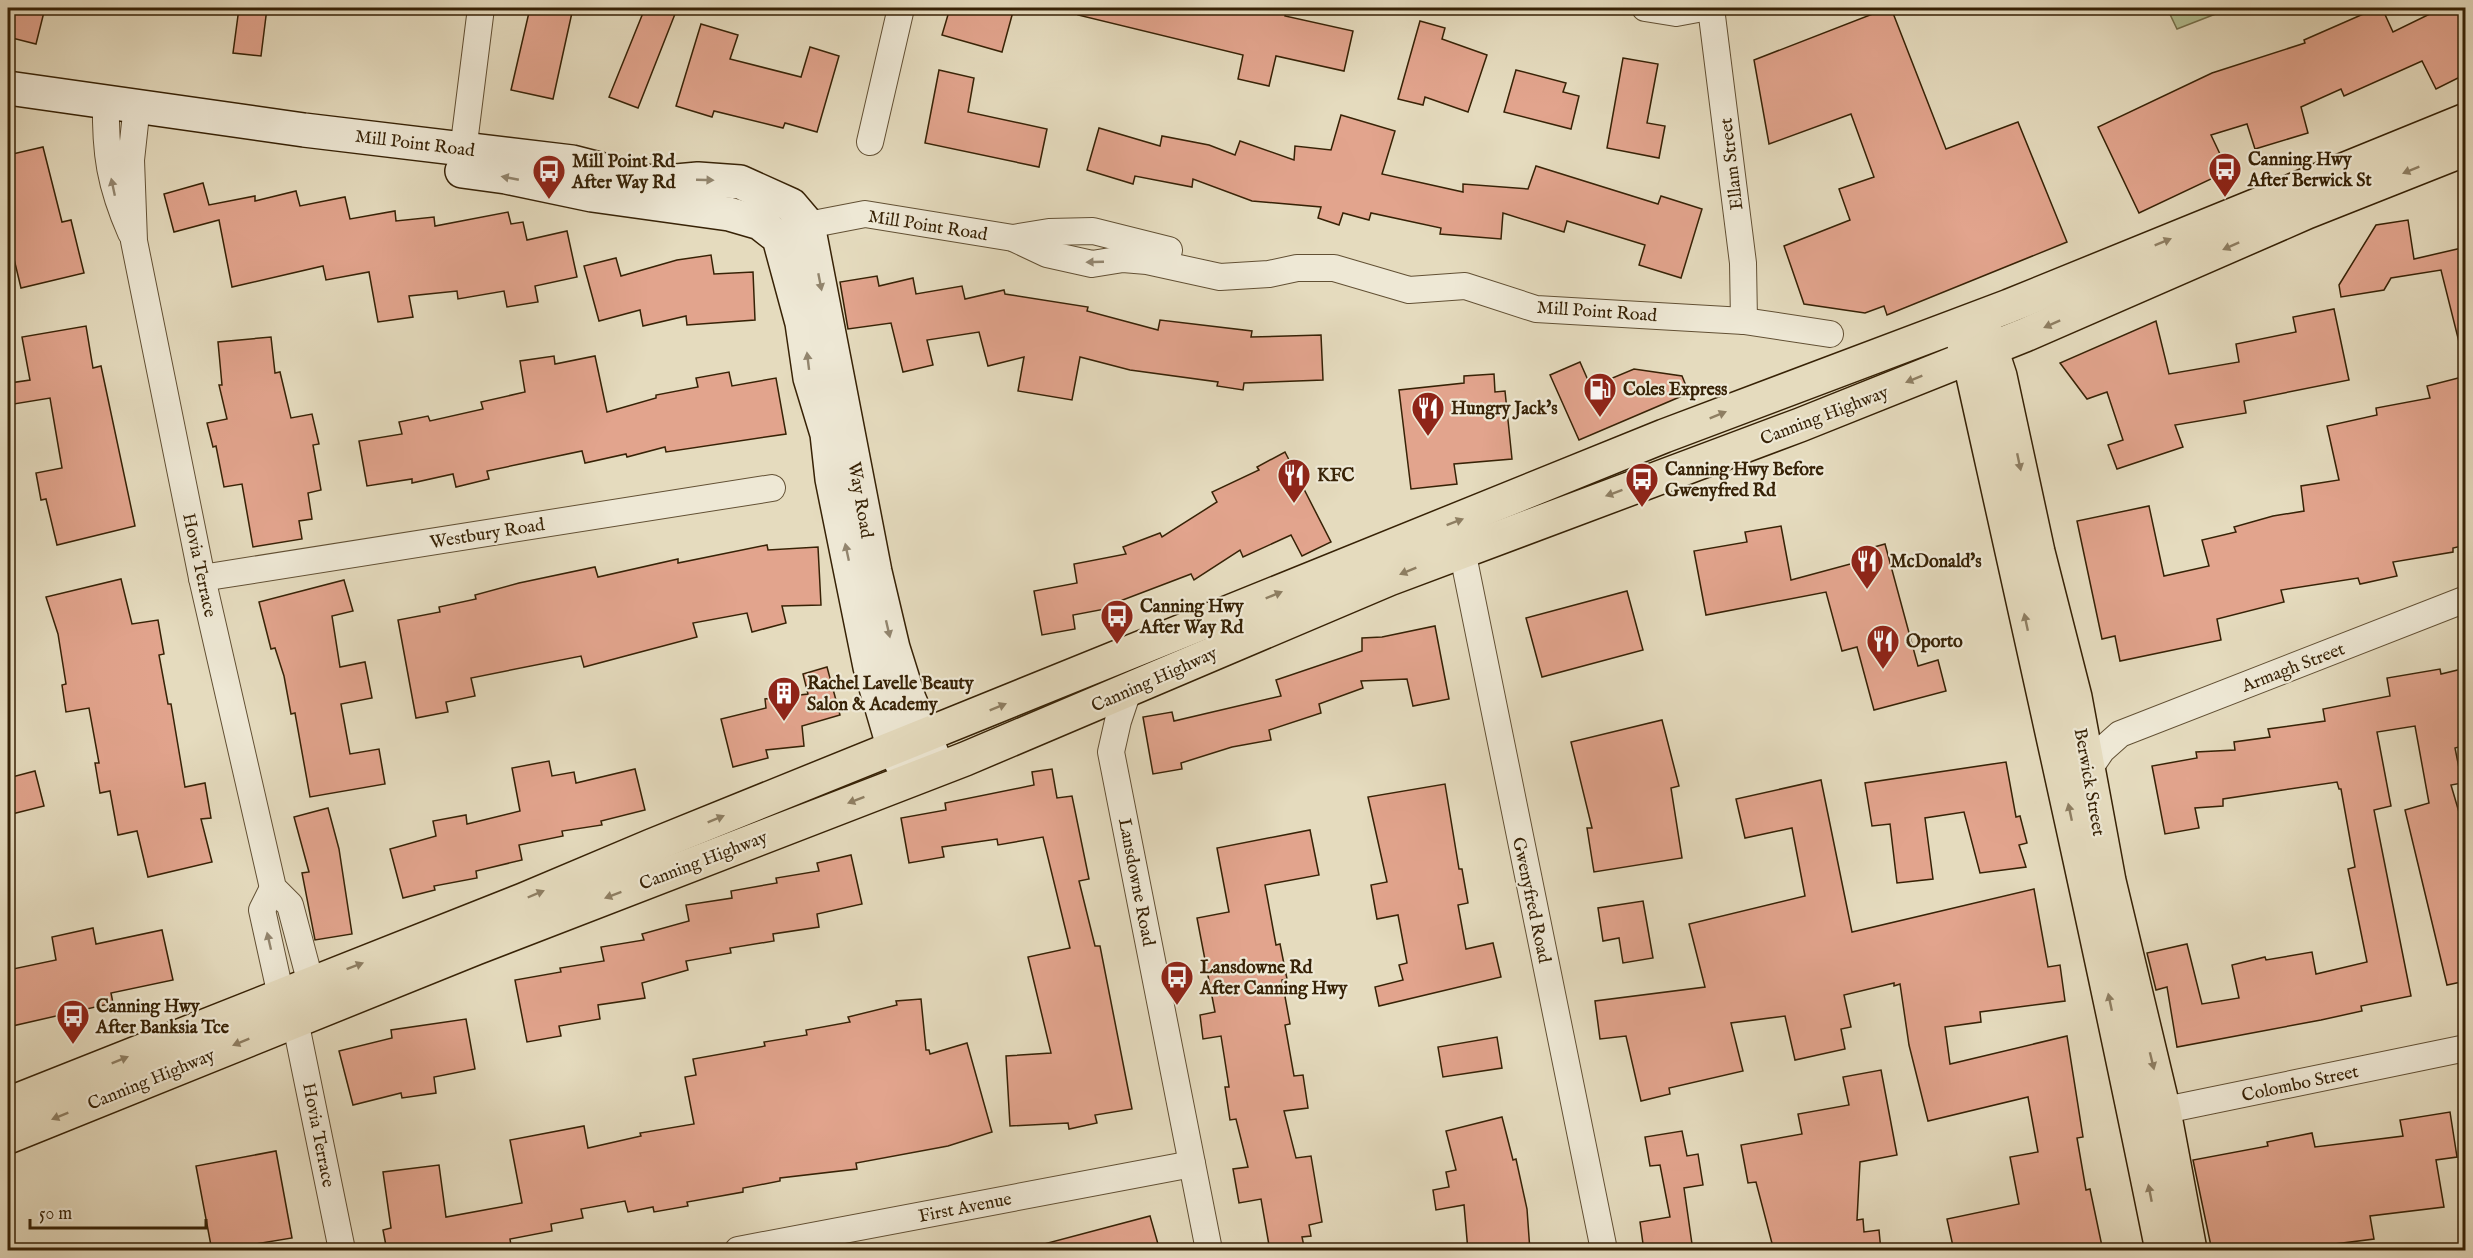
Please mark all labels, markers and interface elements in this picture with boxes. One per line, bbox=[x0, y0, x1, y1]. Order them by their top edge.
street label: Ellam Street bbox=[1715, 116, 1750, 211]
street label: Mill Point Road bbox=[354, 126, 476, 163]
place label: Canning Hwy After Berwick St bbox=[2247, 149, 2373, 193]
place label: Mill Point Rd After Way Rd bbox=[571, 151, 676, 195]
bus stop icon: Canning Hwy After Berwick St bbox=[2207, 151, 2243, 198]
bus stop icon: Mill Point Rd After Way Rd bbox=[531, 153, 567, 200]
one-way arrow bbox=[2402, 166, 2420, 175]
one-way arrow bbox=[501, 173, 520, 182]
one-way arrow bbox=[695, 175, 714, 185]
one-way arrow bbox=[108, 177, 117, 196]
street label: Mill Point Road bbox=[867, 206, 989, 247]
one-way arrow bbox=[2155, 237, 2173, 247]
one-way arrow bbox=[2222, 241, 2240, 251]
one-way arrow bbox=[1085, 258, 1104, 267]
one-way arrow bbox=[816, 273, 825, 292]
street label: Mill Point Road bbox=[1536, 297, 1658, 328]
one-way arrow bbox=[2044, 319, 2061, 328]
one-way arrow bbox=[803, 352, 813, 371]
fuel station icon: Coles Express bbox=[1582, 371, 1618, 418]
one-way arrow bbox=[1905, 374, 1923, 384]
place label: Coles Express bbox=[1623, 379, 1728, 402]
street label: Canning Highway bbox=[1757, 381, 1892, 451]
restaurant icon: Hungry Jack's bbox=[1410, 390, 1446, 437]
place label: Hungry Jack's bbox=[1451, 398, 1558, 421]
one-way arrow bbox=[1709, 409, 1727, 419]
one-way arrow bbox=[2015, 453, 2024, 472]
restaurant icon: KFC bbox=[1276, 457, 1312, 504]
place label: Canning Hwy Before Gwenyfred Rd bbox=[1665, 459, 1824, 503]
street label: Way Road bbox=[842, 460, 878, 541]
bus stop icon: Canning Hwy Before Gwenyfred Rd bbox=[1624, 461, 1660, 508]
place label: KFC bbox=[1317, 465, 1354, 488]
one-way arrow bbox=[1605, 489, 1623, 499]
street label: Hovia Terrace bbox=[176, 511, 221, 620]
street label: Westbury Road bbox=[428, 514, 547, 555]
one-way arrow bbox=[1446, 517, 1464, 526]
one-way arrow bbox=[841, 542, 851, 561]
restaurant icon: McDonald's bbox=[1849, 543, 1885, 590]
place label: McDonald's bbox=[1890, 551, 1982, 574]
one-way arrow bbox=[1399, 567, 1417, 576]
one-way arrow bbox=[1265, 590, 1283, 599]
place label: Canning Hwy After Way Rd bbox=[1139, 596, 1245, 640]
bus stop icon: Canning Hwy After Way Rd bbox=[1099, 598, 1135, 645]
one-way arrow bbox=[2021, 612, 2031, 631]
one-way arrow bbox=[884, 620, 894, 639]
restaurant icon: Oporto bbox=[1865, 623, 1901, 670]
place label: Oporto bbox=[1906, 631, 1963, 654]
street label: Armagh Street bbox=[2238, 638, 2348, 699]
street label: Canning Highway bbox=[1088, 642, 1221, 718]
place label: Rachel Lavelle Beauty Salon & Academy bbox=[807, 673, 975, 717]
building icon: Rachel Lavelle Beauty Salon & Academy bbox=[766, 675, 802, 722]
one-way arrow bbox=[990, 702, 1008, 712]
street label: Berwick Street bbox=[2068, 726, 2109, 838]
one-way arrow bbox=[846, 795, 864, 805]
one-way arrow bbox=[2065, 802, 2074, 821]
one-way arrow bbox=[707, 814, 725, 824]
street label: Lansdowne Road bbox=[1112, 816, 1159, 949]
street label: Canning Highway bbox=[636, 826, 771, 896]
street label: Gwenyfred Road bbox=[1506, 835, 1555, 966]
one-way arrow bbox=[528, 890, 545, 899]
one-way arrow bbox=[603, 890, 621, 900]
one-way arrow bbox=[263, 932, 273, 950]
place label: Lansdowne Rd After Canning Hwy bbox=[1199, 957, 1348, 1001]
bus stop icon: Lansdowne Rd After Canning Hwy bbox=[1159, 959, 1195, 1006]
one-way arrow bbox=[346, 961, 364, 971]
one-way arrow bbox=[2105, 993, 2114, 1012]
place label: Canning Hwy After Banksia Tce bbox=[95, 996, 230, 1040]
bus stop icon: Canning Hwy After Banksia Tce bbox=[55, 998, 91, 1045]
one-way arrow bbox=[232, 1038, 250, 1047]
street label: Canning Highway bbox=[84, 1044, 219, 1116]
one-way arrow bbox=[2147, 1052, 2157, 1070]
one-way arrow bbox=[112, 1054, 130, 1064]
street label: Colombo Street bbox=[2240, 1061, 2361, 1108]
street label: Hovia Terrace bbox=[296, 1081, 339, 1190]
one-way arrow bbox=[51, 1111, 69, 1121]
one-way arrow bbox=[2145, 1184, 2155, 1202]
street label: First Avenue bbox=[917, 1188, 1014, 1229]
scale bar bbox=[30, 1192, 206, 1230]
text: 50 m bbox=[39, 1203, 72, 1226]

